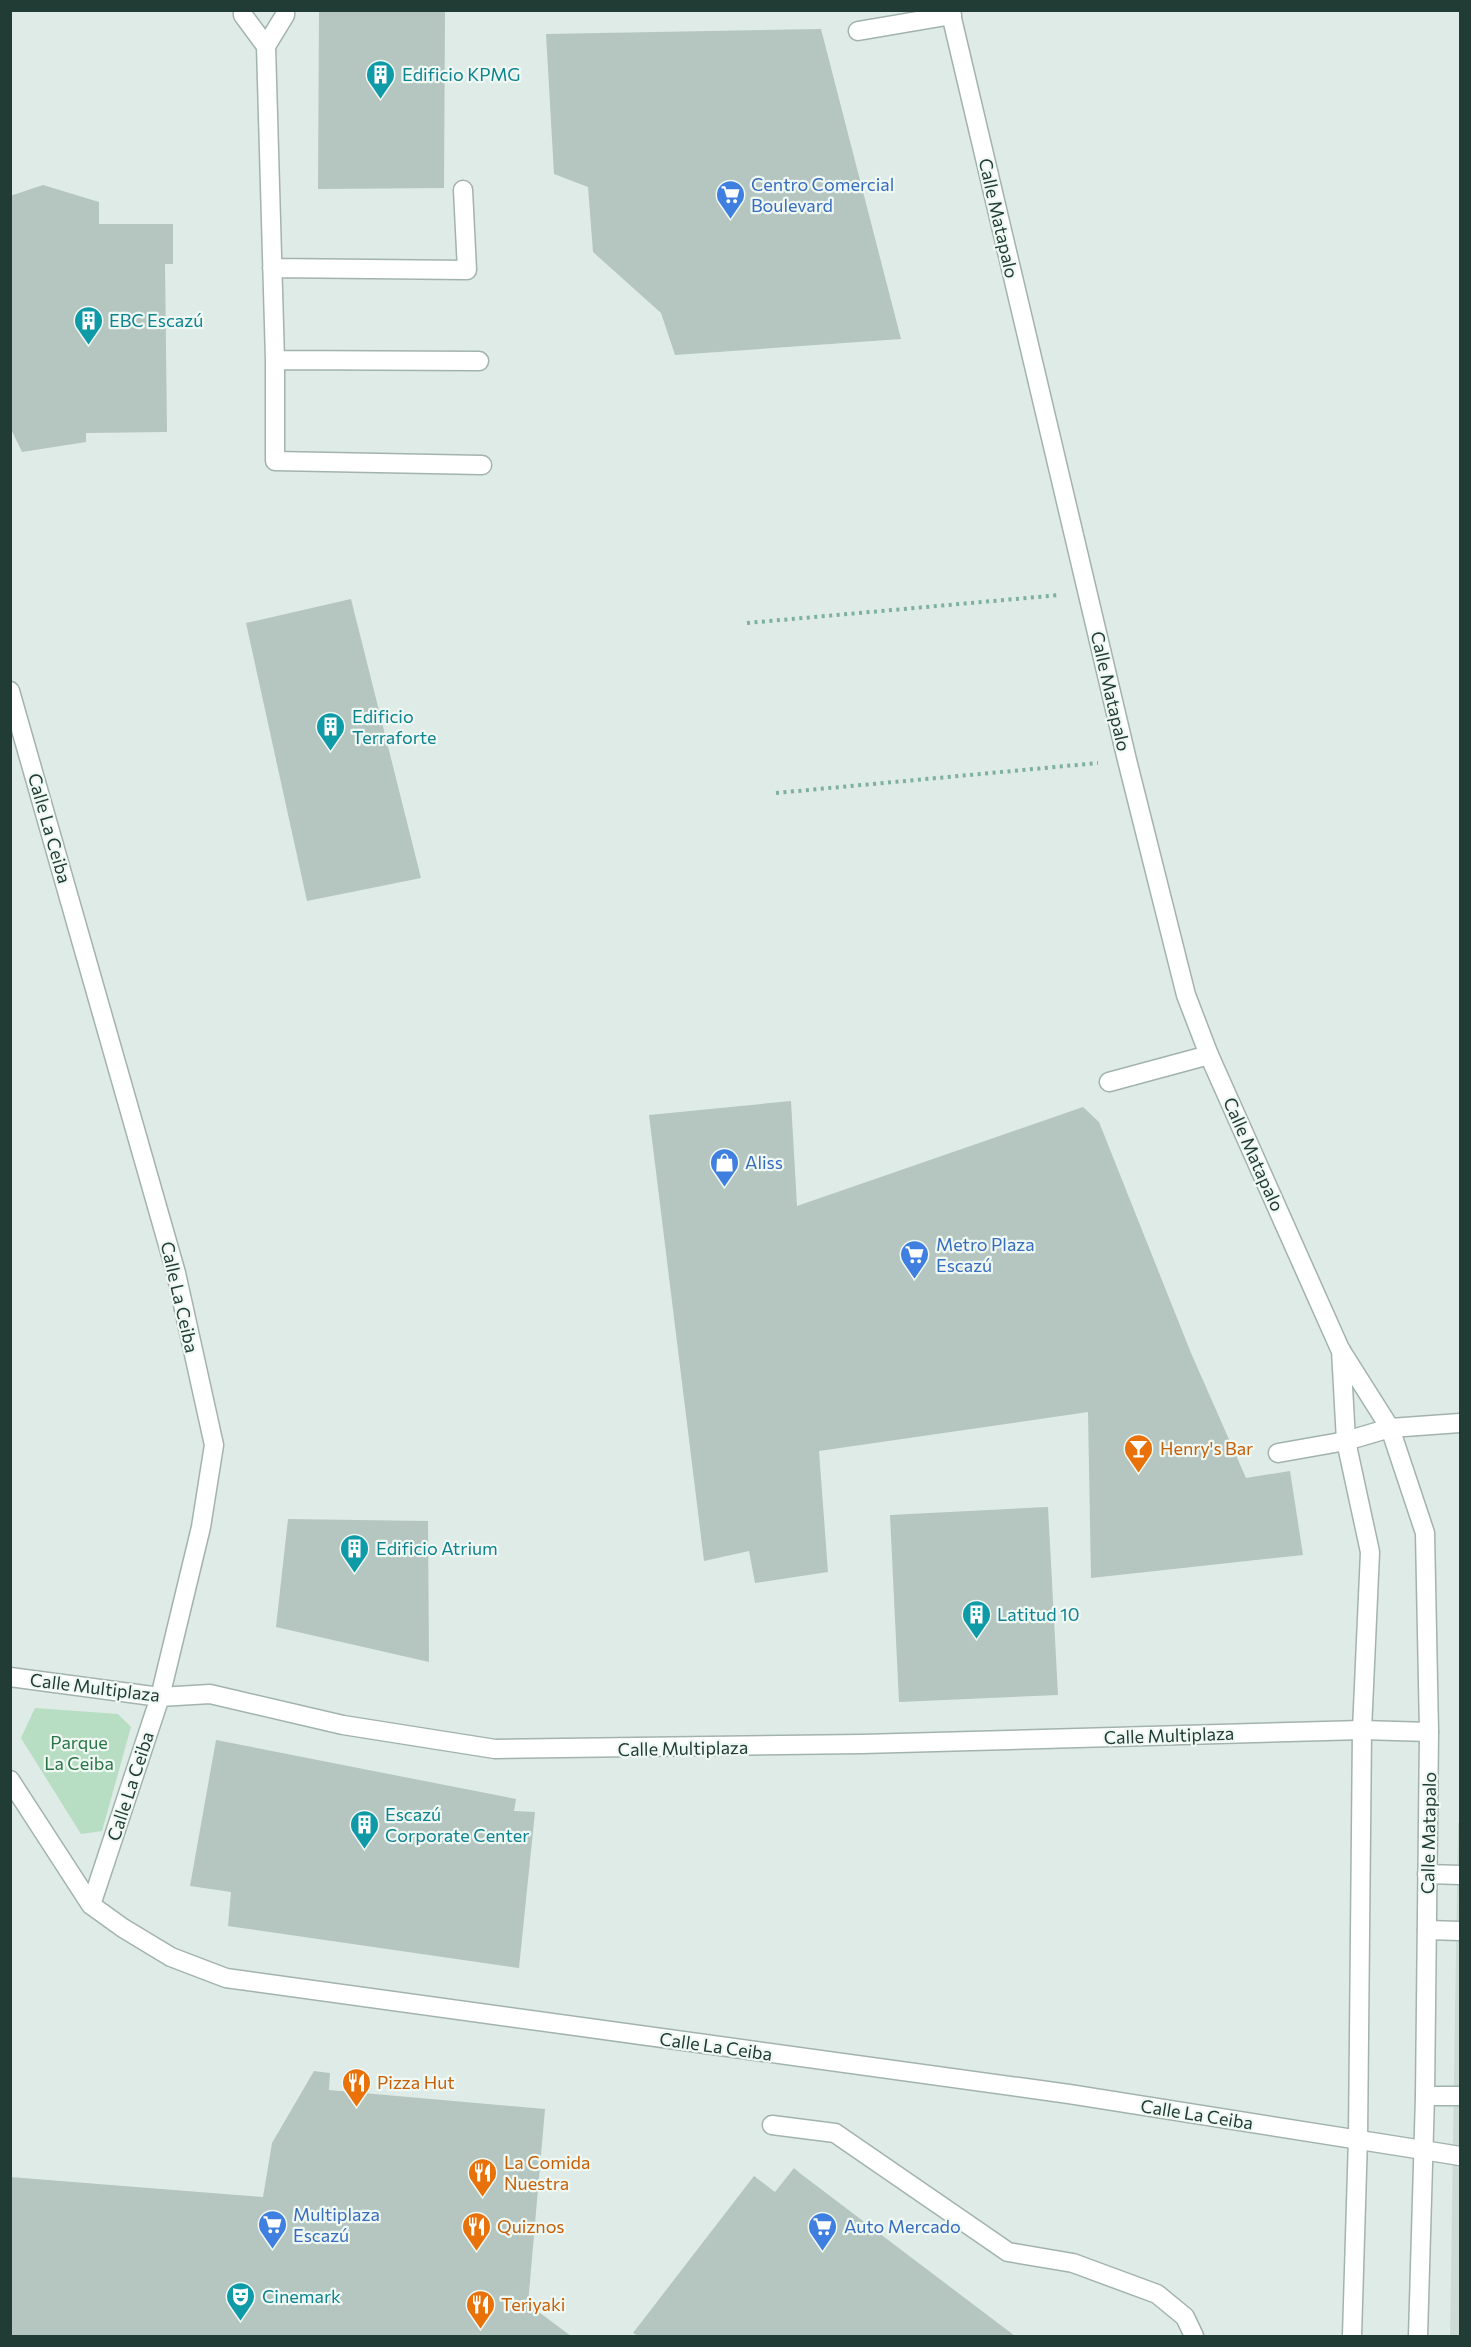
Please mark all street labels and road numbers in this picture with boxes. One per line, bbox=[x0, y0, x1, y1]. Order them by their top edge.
street label: Calle Matapalo bbox=[975, 156, 1023, 280]
street label: Calle Matapalo bbox=[1087, 629, 1135, 753]
street label: Calle La Ceiba bbox=[24, 770, 76, 886]
street label: Calle Matapalo bbox=[1219, 1094, 1289, 1214]
street label: Calle La Ceiba bbox=[157, 1239, 203, 1355]
street label: Calle Multiplaza bbox=[29, 1668, 161, 1706]
street label: Calle Multiplaza bbox=[1103, 1722, 1235, 1748]
street label: Calle La Ceiba bbox=[102, 1729, 158, 1843]
street label: Calle Multiplaza bbox=[617, 1736, 749, 1760]
street label: Calle Matapalo bbox=[1416, 1772, 1440, 1894]
street label: Calle La Ceiba bbox=[658, 2027, 774, 2065]
street label: Calle La Ceiba bbox=[1139, 2094, 1255, 2134]

